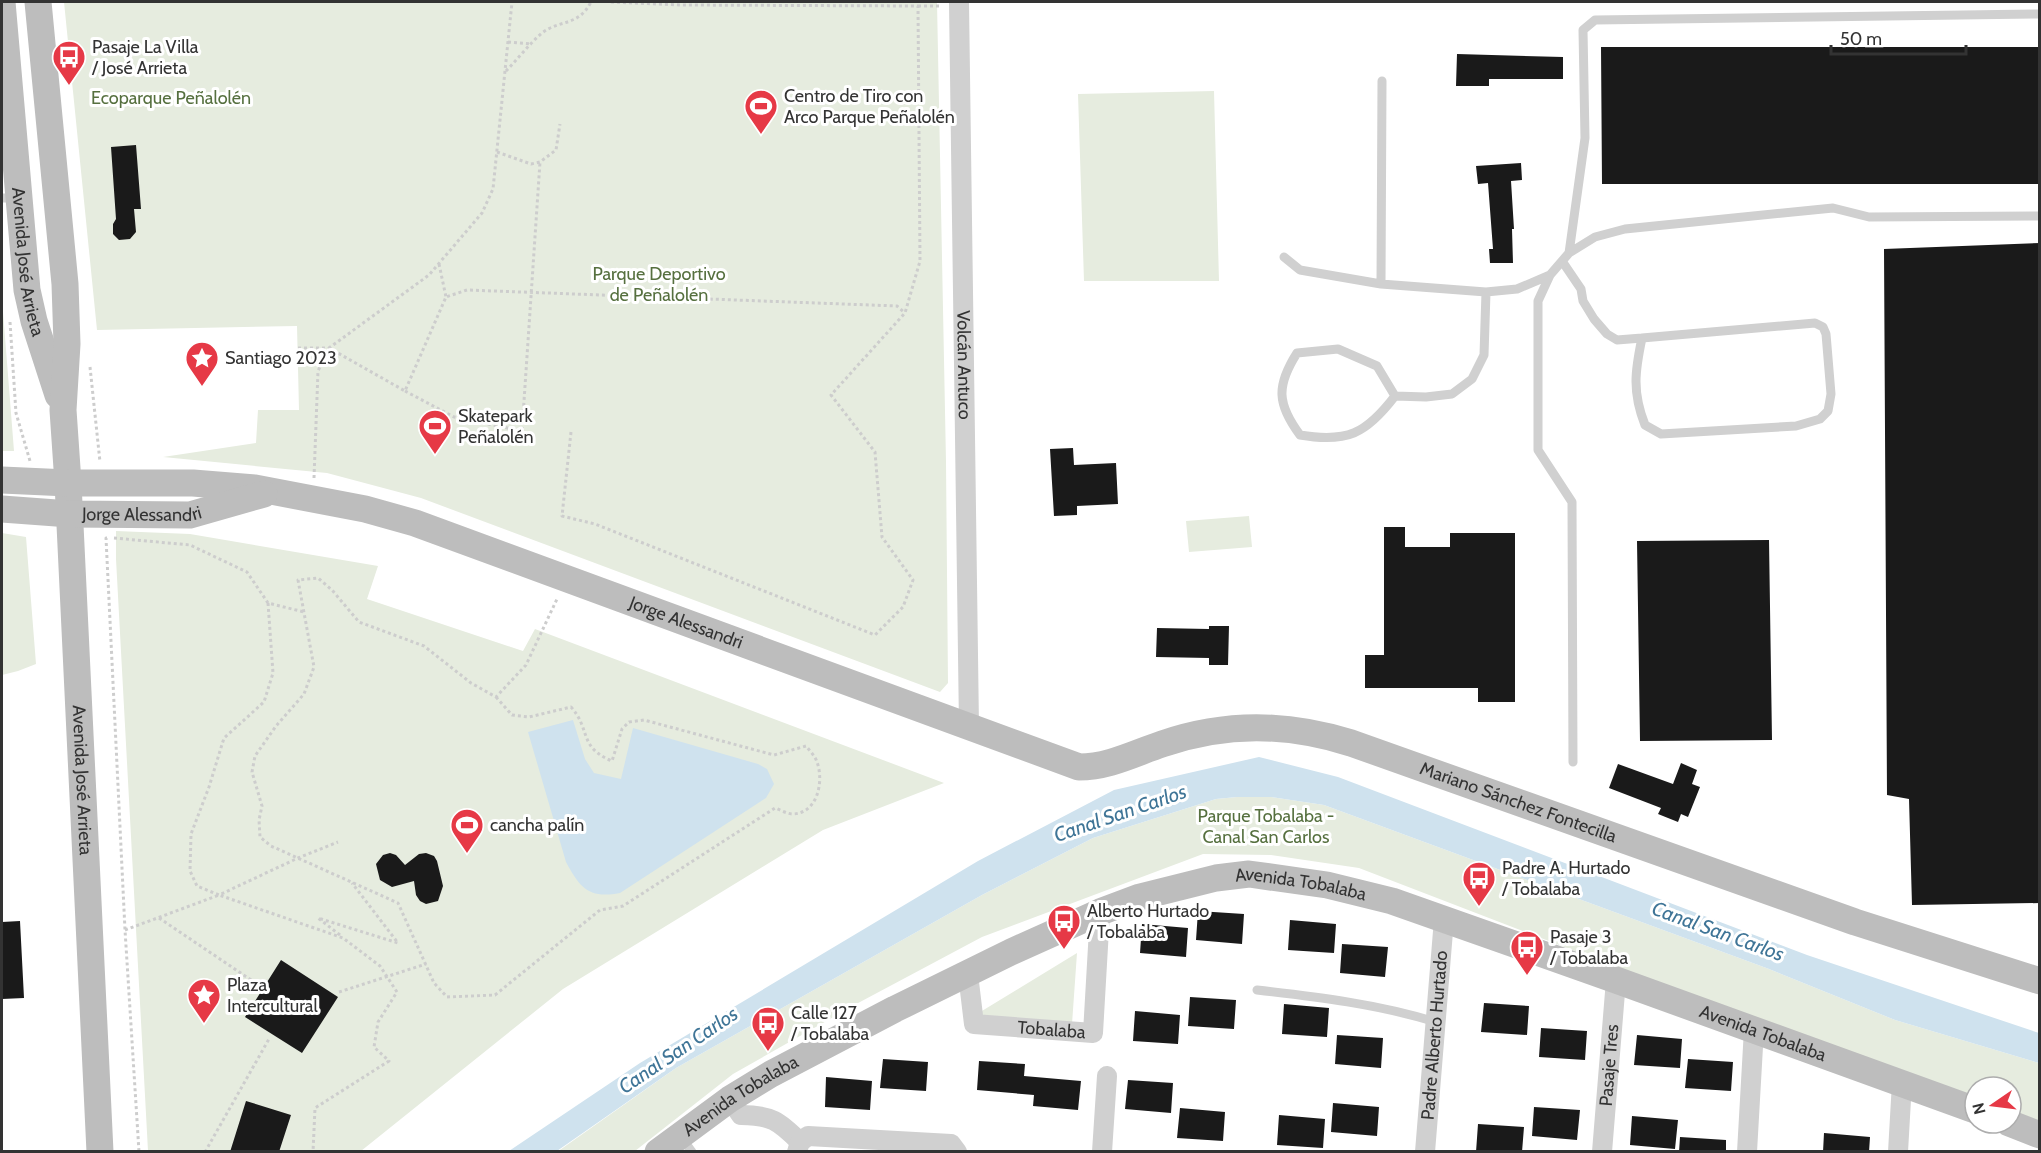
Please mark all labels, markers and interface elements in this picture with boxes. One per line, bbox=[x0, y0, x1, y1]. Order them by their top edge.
scale bar bbox=[1831, 18, 1966, 56]
text: 50 m bbox=[1840, 28, 1882, 50]
place label: Pasaje La Villa / José Arrieta bbox=[91, 36, 199, 79]
bus stop icon: Pasaje La Villa / José Arrieta bbox=[51, 39, 87, 86]
place label: Centro de Tiro con Arco Parque Peñalolén bbox=[784, 85, 955, 128]
park label: Ecoparque Peñalolén bbox=[91, 87, 251, 109]
sports icon: Centro de Tiro con Arco Parque Peñalolén bbox=[743, 88, 779, 135]
street label: Avenida José Arrieta bbox=[7, 186, 49, 339]
park label: Parque Deportivo de Peñalolén bbox=[592, 263, 726, 306]
street label: Volcán Antuco bbox=[952, 310, 976, 420]
place icon: Santiago 2023 bbox=[184, 340, 220, 387]
place label: Santiago 2023 bbox=[225, 347, 337, 369]
place label: Skatepark Peñalolén bbox=[458, 405, 533, 448]
sports icon: Skatepark Peñalolén bbox=[417, 408, 453, 455]
street label: Jorge Alessandri bbox=[81, 501, 204, 526]
street label: Jorge Alessandri bbox=[625, 591, 746, 654]
street label: Avenida José Arrieta bbox=[68, 704, 97, 856]
street label: Mariano Sánchez Fontecilla bbox=[1417, 757, 1620, 848]
water label: Canal San Carlos bbox=[1051, 779, 1190, 847]
park label: Parque Tobalaba - Canal San Carlos bbox=[1198, 805, 1334, 848]
sports icon: cancha palín bbox=[449, 807, 485, 854]
place label: cancha palín bbox=[490, 814, 584, 836]
place label: Padre A. Hurtado / Tobalaba bbox=[1501, 857, 1631, 900]
bus stop icon: Padre A. Hurtado / Tobalaba bbox=[1461, 860, 1497, 907]
street label: Avenida Tobalaba bbox=[1234, 863, 1369, 905]
water label: Canal San Carlos bbox=[1649, 896, 1787, 966]
place label: Alberto Hurtado / Tobalaba bbox=[1086, 900, 1209, 943]
bus stop icon: Alberto Hurtado / Tobalaba bbox=[1046, 903, 1082, 950]
place label: Pasaje 3 / Tobalaba bbox=[1549, 926, 1628, 969]
bus stop icon: Pasaje 3 / Tobalaba bbox=[1509, 929, 1545, 976]
street label: Padre Alberto Hurtado bbox=[1417, 950, 1452, 1121]
place label: Plaza Intercultural bbox=[227, 974, 318, 1017]
place icon: Plaza Intercultural bbox=[186, 977, 222, 1024]
street label: Avenida Tobalaba bbox=[1696, 1000, 1830, 1066]
water label: Canal San Carlos bbox=[614, 1001, 742, 1099]
place label: Calle 127 / Tobalaba bbox=[790, 1002, 869, 1045]
bus stop icon: Calle 127 / Tobalaba bbox=[750, 1005, 786, 1052]
street label: Tobalaba bbox=[1017, 1016, 1087, 1043]
street label: Pasaje Tres bbox=[1595, 1024, 1623, 1107]
street label: Avenida Tobalaba bbox=[678, 1051, 802, 1141]
north arrow bbox=[1963, 1075, 2023, 1135]
text: N bbox=[1968, 1101, 1990, 1116]

